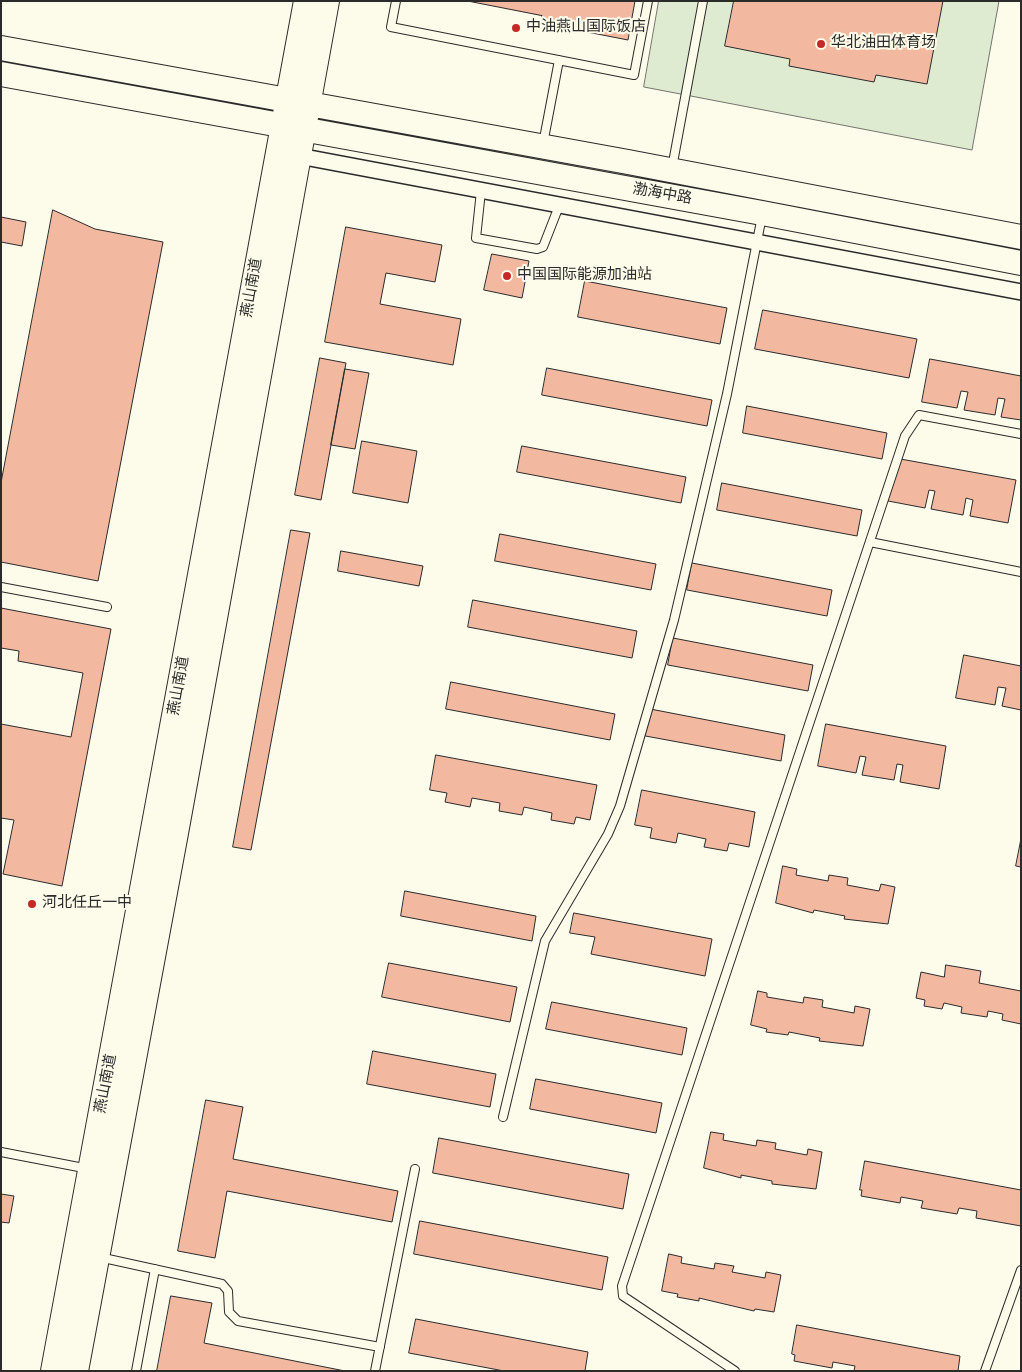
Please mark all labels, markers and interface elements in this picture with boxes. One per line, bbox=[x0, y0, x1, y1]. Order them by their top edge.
place label: 中油燕山国际饭店 bbox=[526, 19, 646, 37]
marker: 中油燕山国际饭店 bbox=[510, 22, 522, 34]
place label: 华北油田体育场 bbox=[831, 35, 936, 53]
marker: 华北油田体育场 bbox=[815, 38, 827, 50]
street label: 渤海中路 bbox=[631, 181, 693, 209]
street label: 燕山南道 bbox=[239, 257, 267, 319]
place label: 中国国际能源加油站 bbox=[517, 267, 652, 285]
marker: 中国国际能源加油站 bbox=[501, 270, 513, 282]
street label: 燕山南道 bbox=[166, 655, 194, 717]
place label: 河北任丘一中 bbox=[42, 895, 132, 913]
marker: 河北任丘一中 bbox=[26, 898, 38, 910]
street label: 燕山南道 bbox=[92, 1053, 122, 1115]

